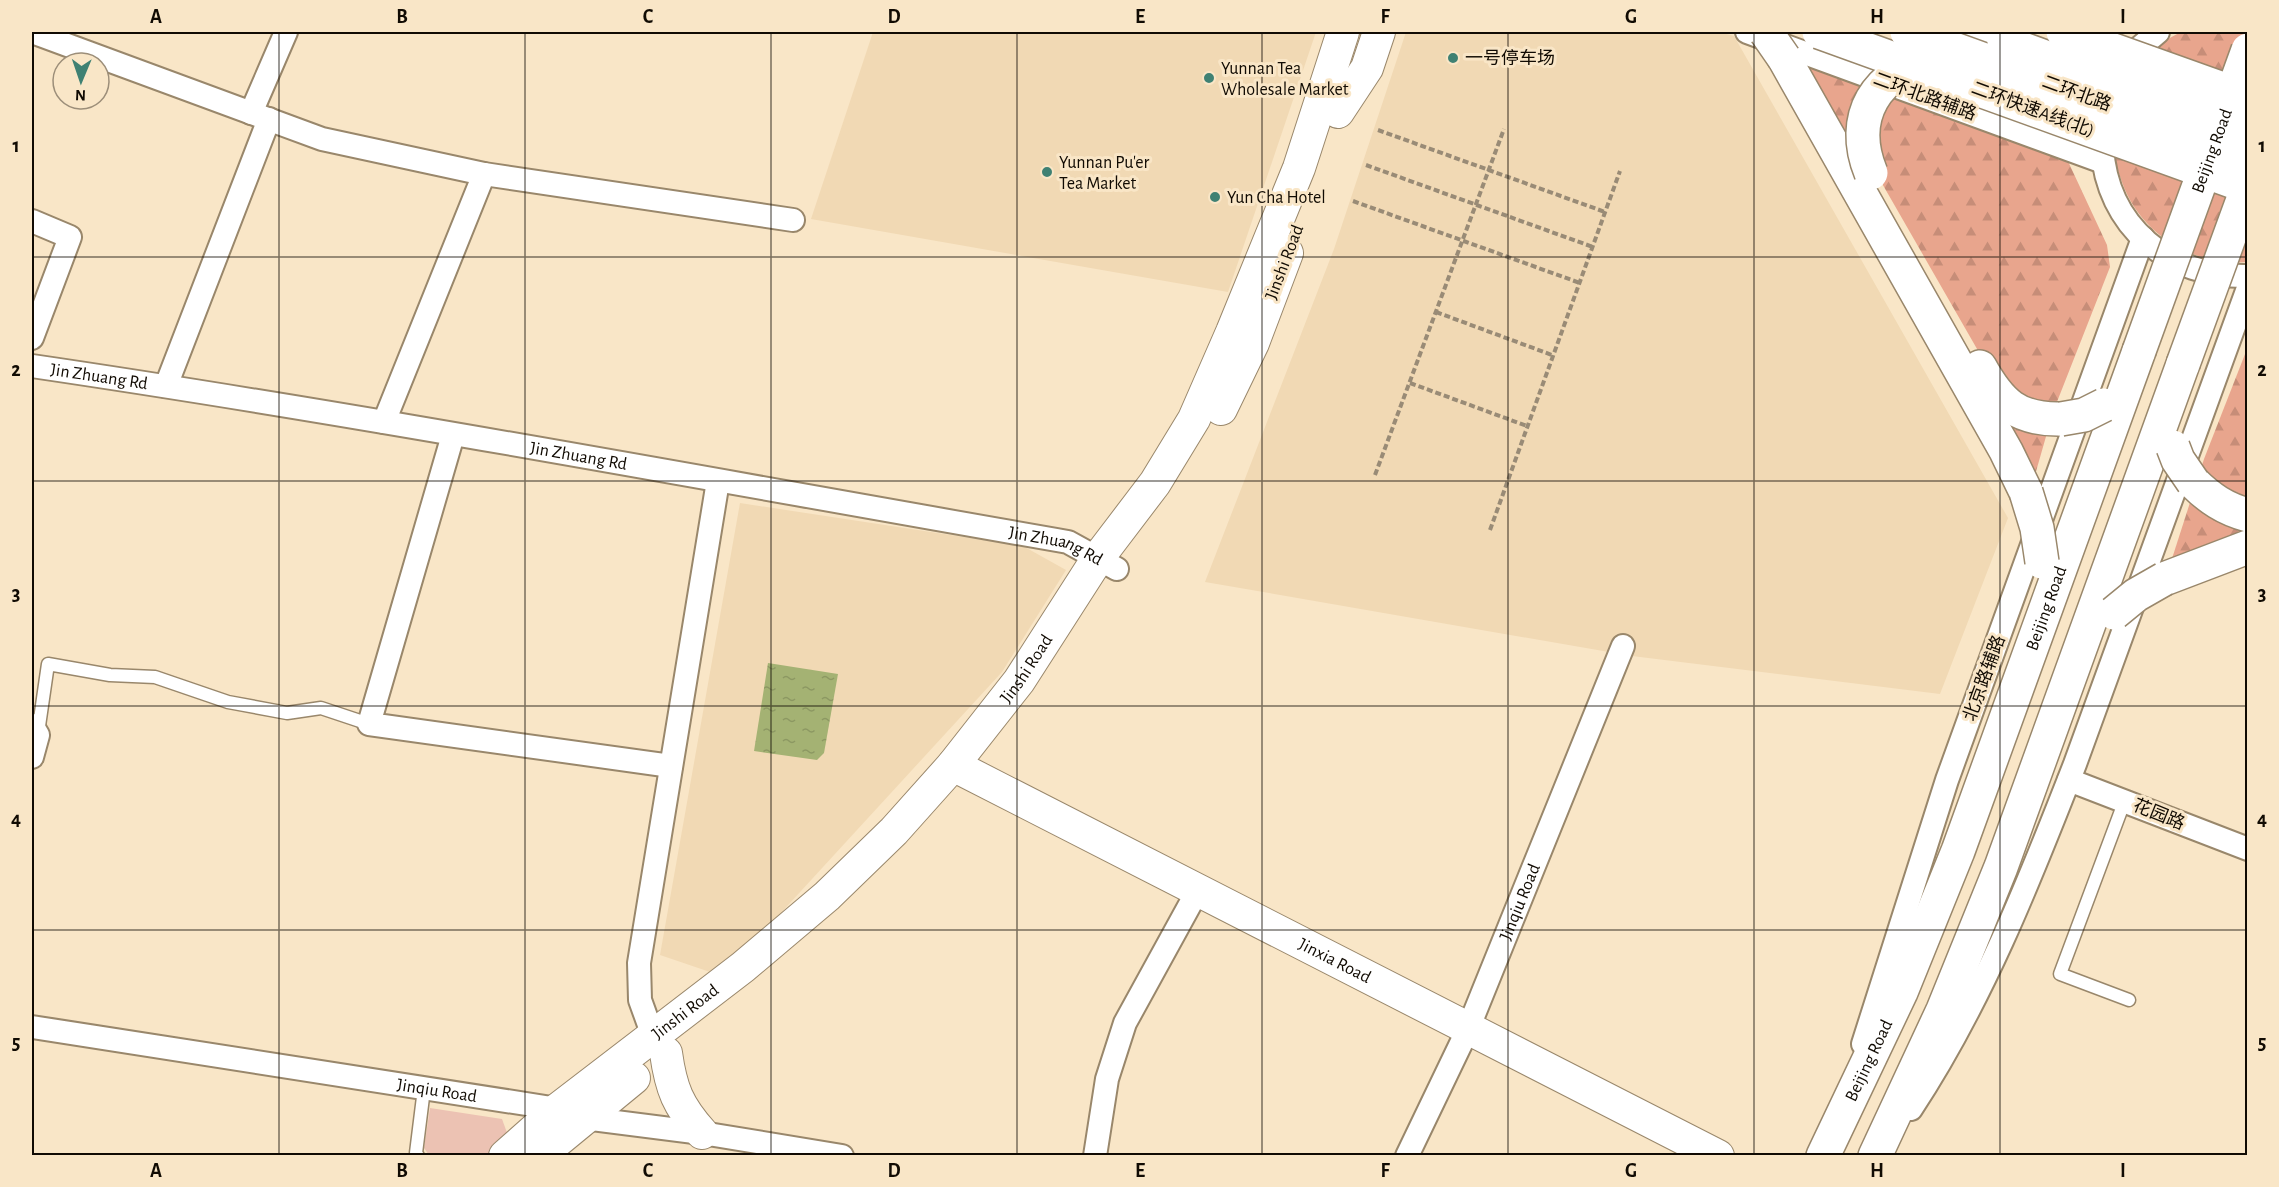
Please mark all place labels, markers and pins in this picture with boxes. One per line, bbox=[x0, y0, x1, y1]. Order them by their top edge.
place label: 一号停车场 bbox=[1465, 48, 1555, 68]
marker: 一号停车场 bbox=[1446, 51, 1460, 65]
place label: Yunnan Tea Wholesale Market bbox=[1221, 60, 1349, 99]
marker: Yunnan Tea Wholesale Market bbox=[1202, 71, 1216, 85]
place label: Yunnan Pu'er Tea Market bbox=[1059, 154, 1150, 193]
marker: Yunnan Pu'er Tea Market bbox=[1040, 165, 1054, 179]
place label: Yun Cha Hotel bbox=[1227, 189, 1326, 207]
marker: Yun Cha Hotel bbox=[1208, 190, 1222, 204]

